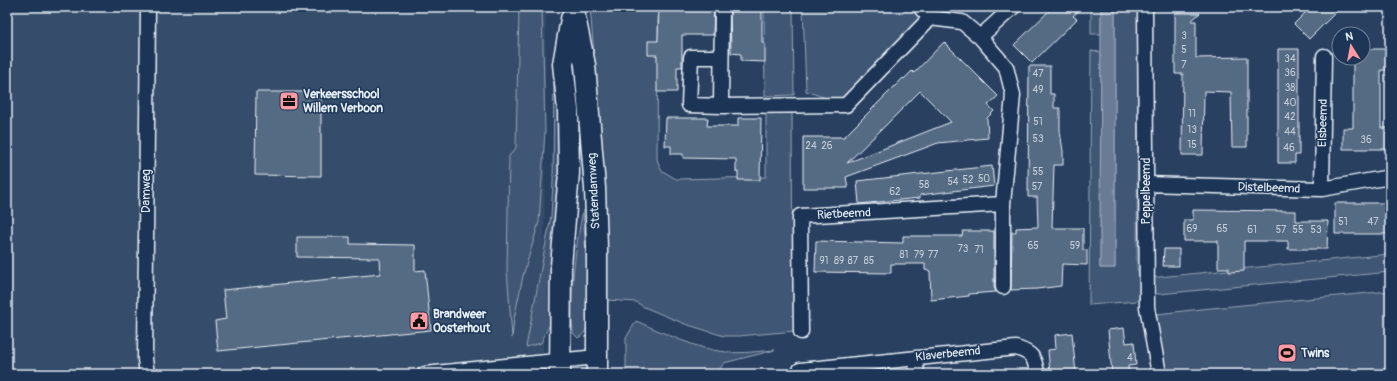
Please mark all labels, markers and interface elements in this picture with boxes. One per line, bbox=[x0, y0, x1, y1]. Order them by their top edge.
north arrow bbox=[1331, 26, 1371, 66]
text: N bbox=[1344, 29, 1355, 44]
house number: 3 bbox=[1181, 30, 1187, 42]
house number: 5 bbox=[1181, 44, 1187, 56]
house number: 34 bbox=[1284, 53, 1296, 65]
house number: 7 bbox=[1181, 59, 1187, 71]
house number: 36 bbox=[1284, 67, 1296, 79]
house number: 47 bbox=[1032, 68, 1044, 80]
house number: 38 bbox=[1285, 82, 1295, 94]
house number: 49 bbox=[1033, 84, 1043, 96]
place label: Verkeersschool Willem Verboon bbox=[303, 87, 383, 116]
office icon: Verkeersschool Willem Verboon bbox=[278, 90, 300, 112]
house number: 40 bbox=[1284, 97, 1296, 109]
street label: Elsbeemd bbox=[1315, 98, 1331, 147]
house number: 11 bbox=[1188, 108, 1196, 120]
house number: 42 bbox=[1284, 111, 1296, 123]
house number: 51 bbox=[1033, 116, 1043, 128]
house number: 13 bbox=[1187, 124, 1197, 136]
house number: 44 bbox=[1284, 126, 1296, 138]
house number: 53 bbox=[1033, 133, 1044, 145]
house number: 36 bbox=[1360, 134, 1372, 146]
house number: 15 bbox=[1187, 139, 1197, 151]
house number: 24 bbox=[805, 140, 817, 152]
house number: 26 bbox=[821, 140, 833, 152]
house number: 46 bbox=[1283, 142, 1295, 154]
street label: Statendamweg bbox=[585, 152, 603, 230]
street label: Peppelbeemd bbox=[1139, 157, 1154, 224]
house number: 55 bbox=[1033, 166, 1043, 178]
street label: Damweg bbox=[139, 169, 154, 213]
house number: 50 bbox=[978, 173, 990, 185]
house number: 52 bbox=[962, 174, 974, 186]
house number: 54 bbox=[947, 176, 959, 188]
house number: 58 bbox=[919, 179, 929, 191]
street label: Distelbeemd bbox=[1237, 179, 1301, 197]
house number: 57 bbox=[1032, 181, 1043, 193]
house number: 62 bbox=[889, 186, 901, 198]
street label: Rietbeemd bbox=[817, 205, 871, 223]
house number: 51 bbox=[1338, 216, 1348, 228]
house number: 47 bbox=[1367, 216, 1379, 228]
house number: 69 bbox=[1187, 223, 1197, 235]
house number: 65 bbox=[1216, 223, 1228, 235]
house number: 61 bbox=[1247, 224, 1257, 236]
house number: 57 bbox=[1276, 224, 1287, 236]
house number: 55 bbox=[1293, 224, 1303, 236]
house number: 53 bbox=[1311, 224, 1322, 236]
house number: 65 bbox=[1027, 240, 1039, 252]
house number: 59 bbox=[1070, 240, 1080, 252]
house number: 73 bbox=[958, 243, 969, 255]
house number: 71 bbox=[974, 244, 984, 256]
house number: 81 bbox=[900, 249, 909, 261]
house number: 79 bbox=[914, 249, 924, 261]
house number: 77 bbox=[928, 249, 939, 261]
house number: 91 bbox=[819, 255, 829, 267]
house number: 89 bbox=[834, 255, 844, 267]
house number: 87 bbox=[848, 255, 859, 267]
house number: 85 bbox=[864, 255, 874, 267]
place label: Brandweer Oosterhout bbox=[433, 307, 492, 336]
public building icon: Brandweer Oosterhout bbox=[408, 310, 430, 332]
sports icon: Twins bbox=[1276, 342, 1298, 364]
street label: Klaverbeemd bbox=[915, 343, 981, 365]
place label: Twins bbox=[1300, 346, 1330, 361]
house number: 4 bbox=[1127, 352, 1133, 364]

